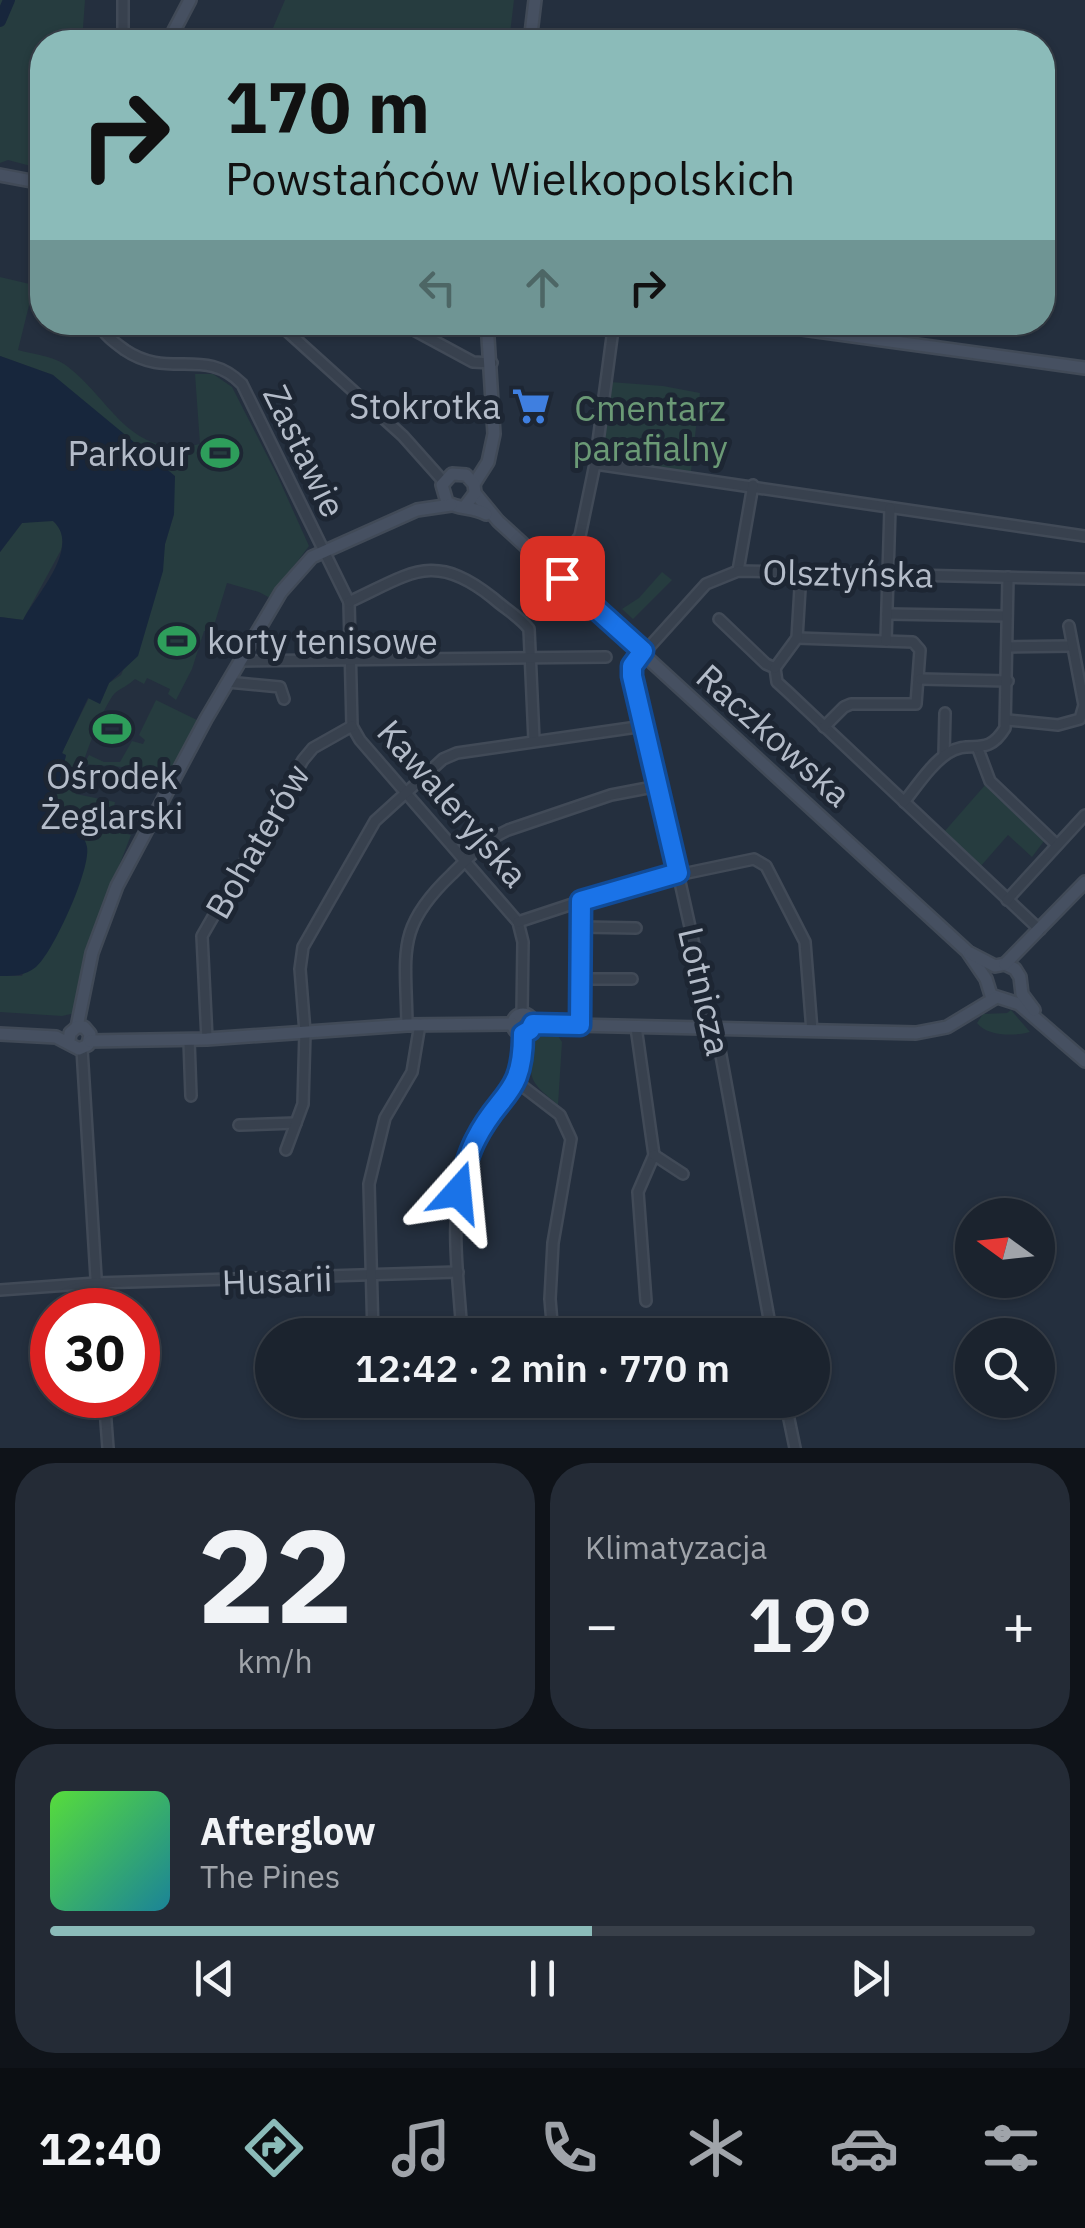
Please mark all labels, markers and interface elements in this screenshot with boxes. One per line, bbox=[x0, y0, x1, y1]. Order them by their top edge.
text: 170 m bbox=[225, 61, 430, 152]
icon: right bbox=[60, 70, 190, 200]
text: Powstańców Wielkopolskich bbox=[225, 149, 795, 207]
icon: left bbox=[410, 260, 465, 315]
icon: ahead bbox=[515, 260, 570, 315]
icon: right bbox=[620, 260, 675, 315]
street label: Zastawie bbox=[253, 377, 357, 525]
place label: Stokrotka bbox=[349, 383, 501, 429]
supermarket icon: Stokrotka bbox=[510, 385, 552, 427]
park label: Cmentarz parafialny bbox=[572, 385, 728, 471]
place label: Parkour bbox=[67, 430, 190, 476]
sports icon: Parkour bbox=[199, 432, 241, 474]
pin bbox=[520, 536, 605, 621]
street label: Olsztyńska bbox=[762, 549, 934, 597]
icon: arrive bbox=[535, 551, 590, 606]
place label: korty tenisowe bbox=[207, 618, 438, 664]
sports icon: korty tenisowe bbox=[156, 620, 198, 662]
street label: Raczkowska bbox=[687, 653, 861, 817]
sports icon: Ośrodek Żeglarski bbox=[91, 708, 133, 750]
street label: Kawaleryjska bbox=[368, 710, 538, 896]
place label: Ośrodek Żeglarski bbox=[40, 753, 184, 839]
street label: Bohaterów bbox=[194, 755, 320, 927]
street label: Lotnicza bbox=[668, 922, 742, 1060]
position arrow bbox=[406, 1140, 510, 1244]
north arrow bbox=[955, 1198, 1055, 1298]
map controls bbox=[955, 1198, 1055, 1418]
street label: Husarii bbox=[221, 1255, 333, 1305]
speed limit sign: 30 bbox=[30, 1288, 160, 1418]
button: search bbox=[955, 1318, 1055, 1418]
text: 12:42 · 2 min · 770 m bbox=[355, 1343, 730, 1392]
text: 22 bbox=[197, 1490, 353, 1659]
text: Klimatyzacja bbox=[585, 1526, 767, 1568]
text: 19° bbox=[747, 1575, 873, 1673]
text: − bbox=[585, 1589, 618, 1660]
text: + bbox=[1002, 1589, 1035, 1660]
text: km/h bbox=[237, 1640, 313, 1682]
text: Afterglow bbox=[200, 1806, 376, 1855]
text: The Pines bbox=[200, 1855, 340, 1897]
icon: previous bbox=[187, 1951, 242, 2006]
icon: pause bbox=[515, 1951, 570, 2006]
icon: next bbox=[843, 1951, 898, 2006]
icon: directions bbox=[239, 2113, 309, 2183]
icon: music bbox=[386, 2113, 456, 2183]
icon: phone bbox=[534, 2113, 604, 2183]
icon: climate bbox=[681, 2113, 751, 2183]
icon: car bbox=[829, 2113, 899, 2183]
icon: filters bbox=[976, 2113, 1046, 2183]
text: 12:40 bbox=[39, 2119, 162, 2177]

